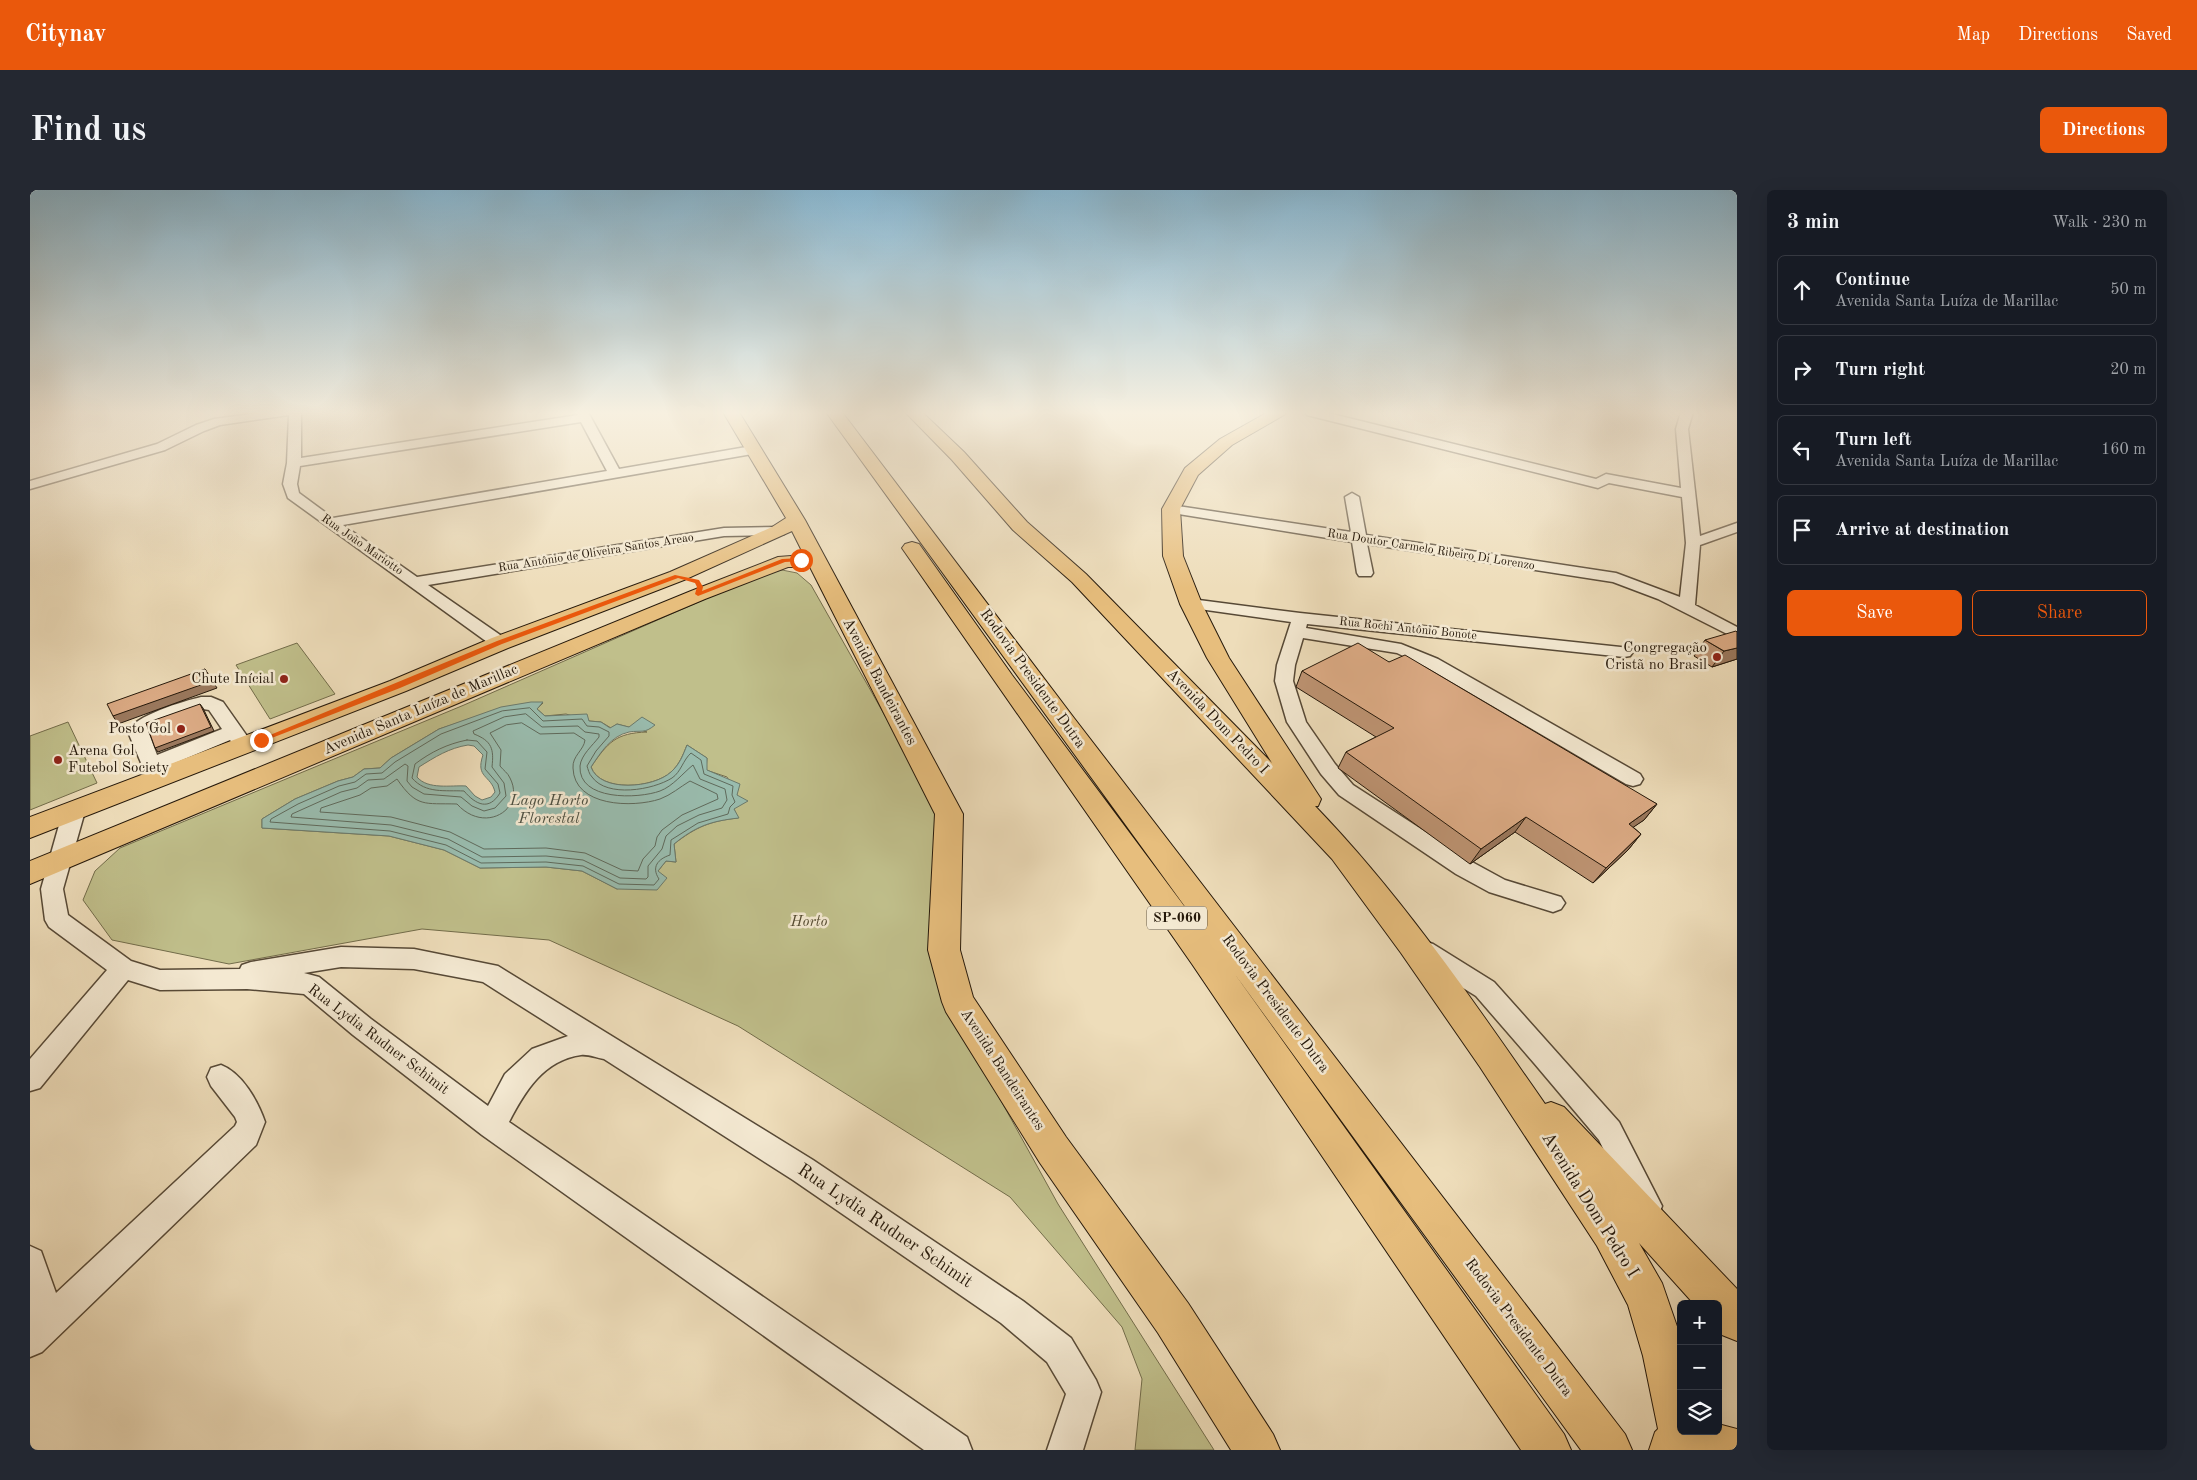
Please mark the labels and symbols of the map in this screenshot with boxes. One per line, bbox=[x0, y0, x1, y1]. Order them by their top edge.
street label: Rua João Mariotto bbox=[319, 512, 405, 578]
street label: Rua Doutor Carmelo Ribeiro Di Lorenzo bbox=[1326, 528, 1536, 572]
street label: Rua Antônio de Oliveira Santos Areao bbox=[497, 532, 695, 574]
route start bbox=[790, 549, 813, 572]
street label: Rodovia Presidente Dutra bbox=[977, 607, 1088, 752]
street label: Avenida Bandeirantes bbox=[839, 616, 919, 748]
street label: Rua Rochi Antônio Bonote bbox=[1339, 616, 1478, 642]
place label: Congregação Cristã no Brasil bbox=[1605, 641, 1707, 673]
marker: Congregação Cristã no Brasil bbox=[1711, 651, 1723, 663]
street label: Avenida Santa Luíza de Marillac bbox=[322, 662, 521, 758]
street label: Avenida Dom Pedro I bbox=[1163, 667, 1271, 777]
place label: Chute Inícial bbox=[191, 672, 274, 687]
marker: Chute Inícial bbox=[278, 673, 290, 685]
place label: Posto Gol bbox=[108, 722, 171, 737]
marker: Posto Gol bbox=[175, 723, 187, 735]
route end bbox=[250, 729, 273, 752]
place label: Arena Gol Futebol Society bbox=[68, 744, 169, 776]
marker: Arena Gol Futebol Society bbox=[52, 754, 64, 766]
water label: Lago Horto Florestal bbox=[509, 793, 588, 827]
road number: SP-060 bbox=[1147, 906, 1207, 930]
park label: Horto bbox=[789, 915, 828, 930]
street label: Rodovia Presidente Dutra bbox=[1218, 932, 1332, 1076]
street label: Rua Lydia Rudner Schimit bbox=[305, 982, 451, 1098]
street label: Avenida Bandeirantes bbox=[957, 1007, 1047, 1133]
street label: Avenida Dom Pedro I bbox=[1538, 1129, 1642, 1281]
street label: Rua Lydia Rudner Schimit bbox=[794, 1161, 976, 1291]
street label: Rodovia Presidente Dutra bbox=[1461, 1256, 1575, 1400]

